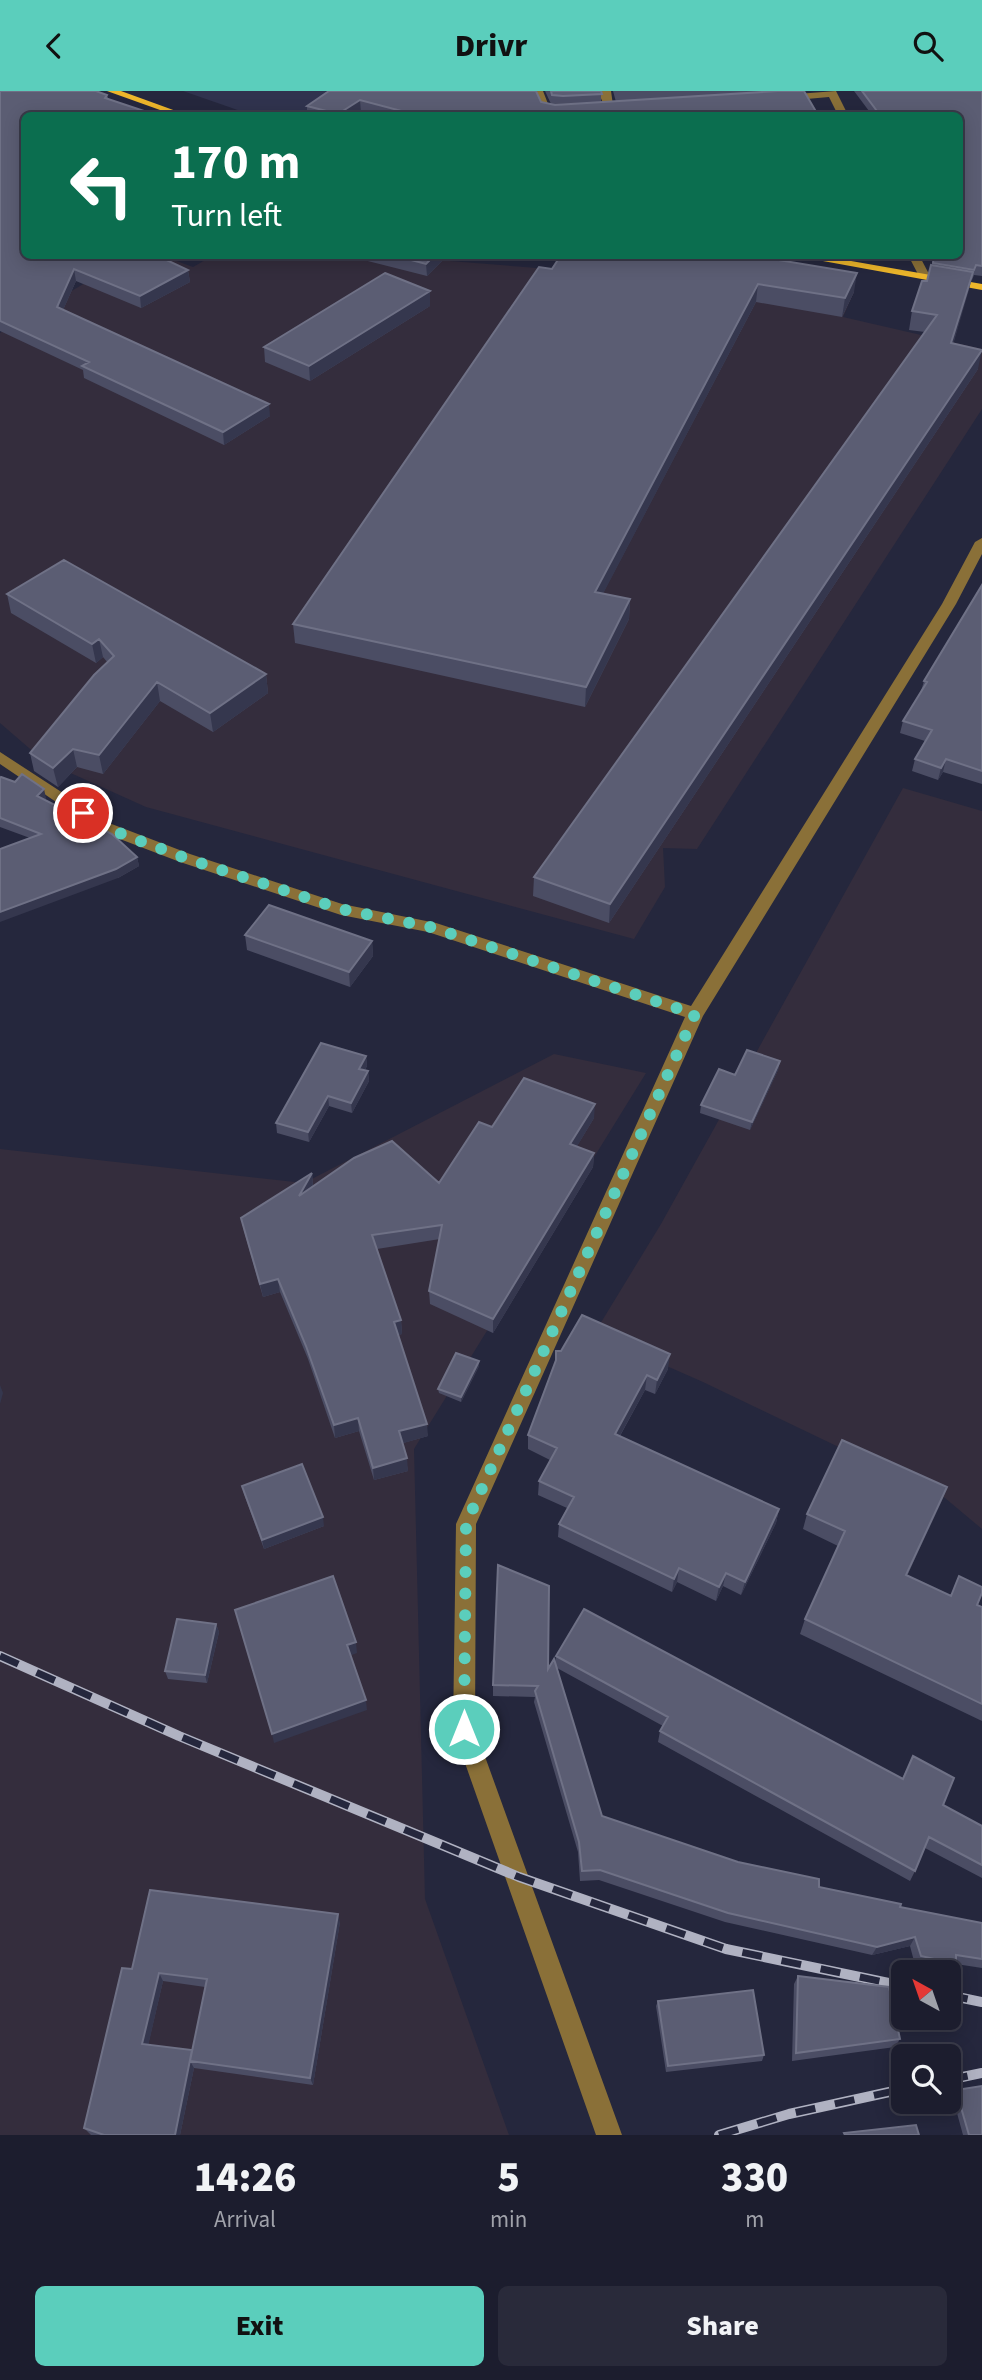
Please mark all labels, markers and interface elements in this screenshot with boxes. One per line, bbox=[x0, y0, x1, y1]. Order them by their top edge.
text: Drivr bbox=[455, 23, 527, 69]
icon: back bbox=[35, 27, 73, 65]
icon: search bbox=[909, 27, 947, 65]
text: 170 m bbox=[171, 128, 300, 198]
icon: left bbox=[56, 140, 147, 231]
text: Turn left bbox=[171, 193, 282, 239]
pin bbox=[53, 783, 113, 843]
icon: arrive bbox=[64, 794, 102, 832]
position arrow bbox=[427, 1692, 501, 1766]
north arrow bbox=[891, 1960, 961, 2030]
map controls bbox=[891, 1960, 961, 2114]
button: search bbox=[891, 2044, 961, 2114]
text: 14:26 bbox=[194, 2148, 296, 2208]
text: 5 bbox=[497, 2148, 520, 2208]
text: 330 bbox=[721, 2148, 788, 2208]
text: Arrival bbox=[214, 2203, 276, 2236]
text: min bbox=[490, 2203, 527, 2236]
text: m bbox=[745, 2203, 764, 2236]
button: Exit bbox=[35, 2286, 484, 2366]
button: Share bbox=[498, 2286, 947, 2366]

